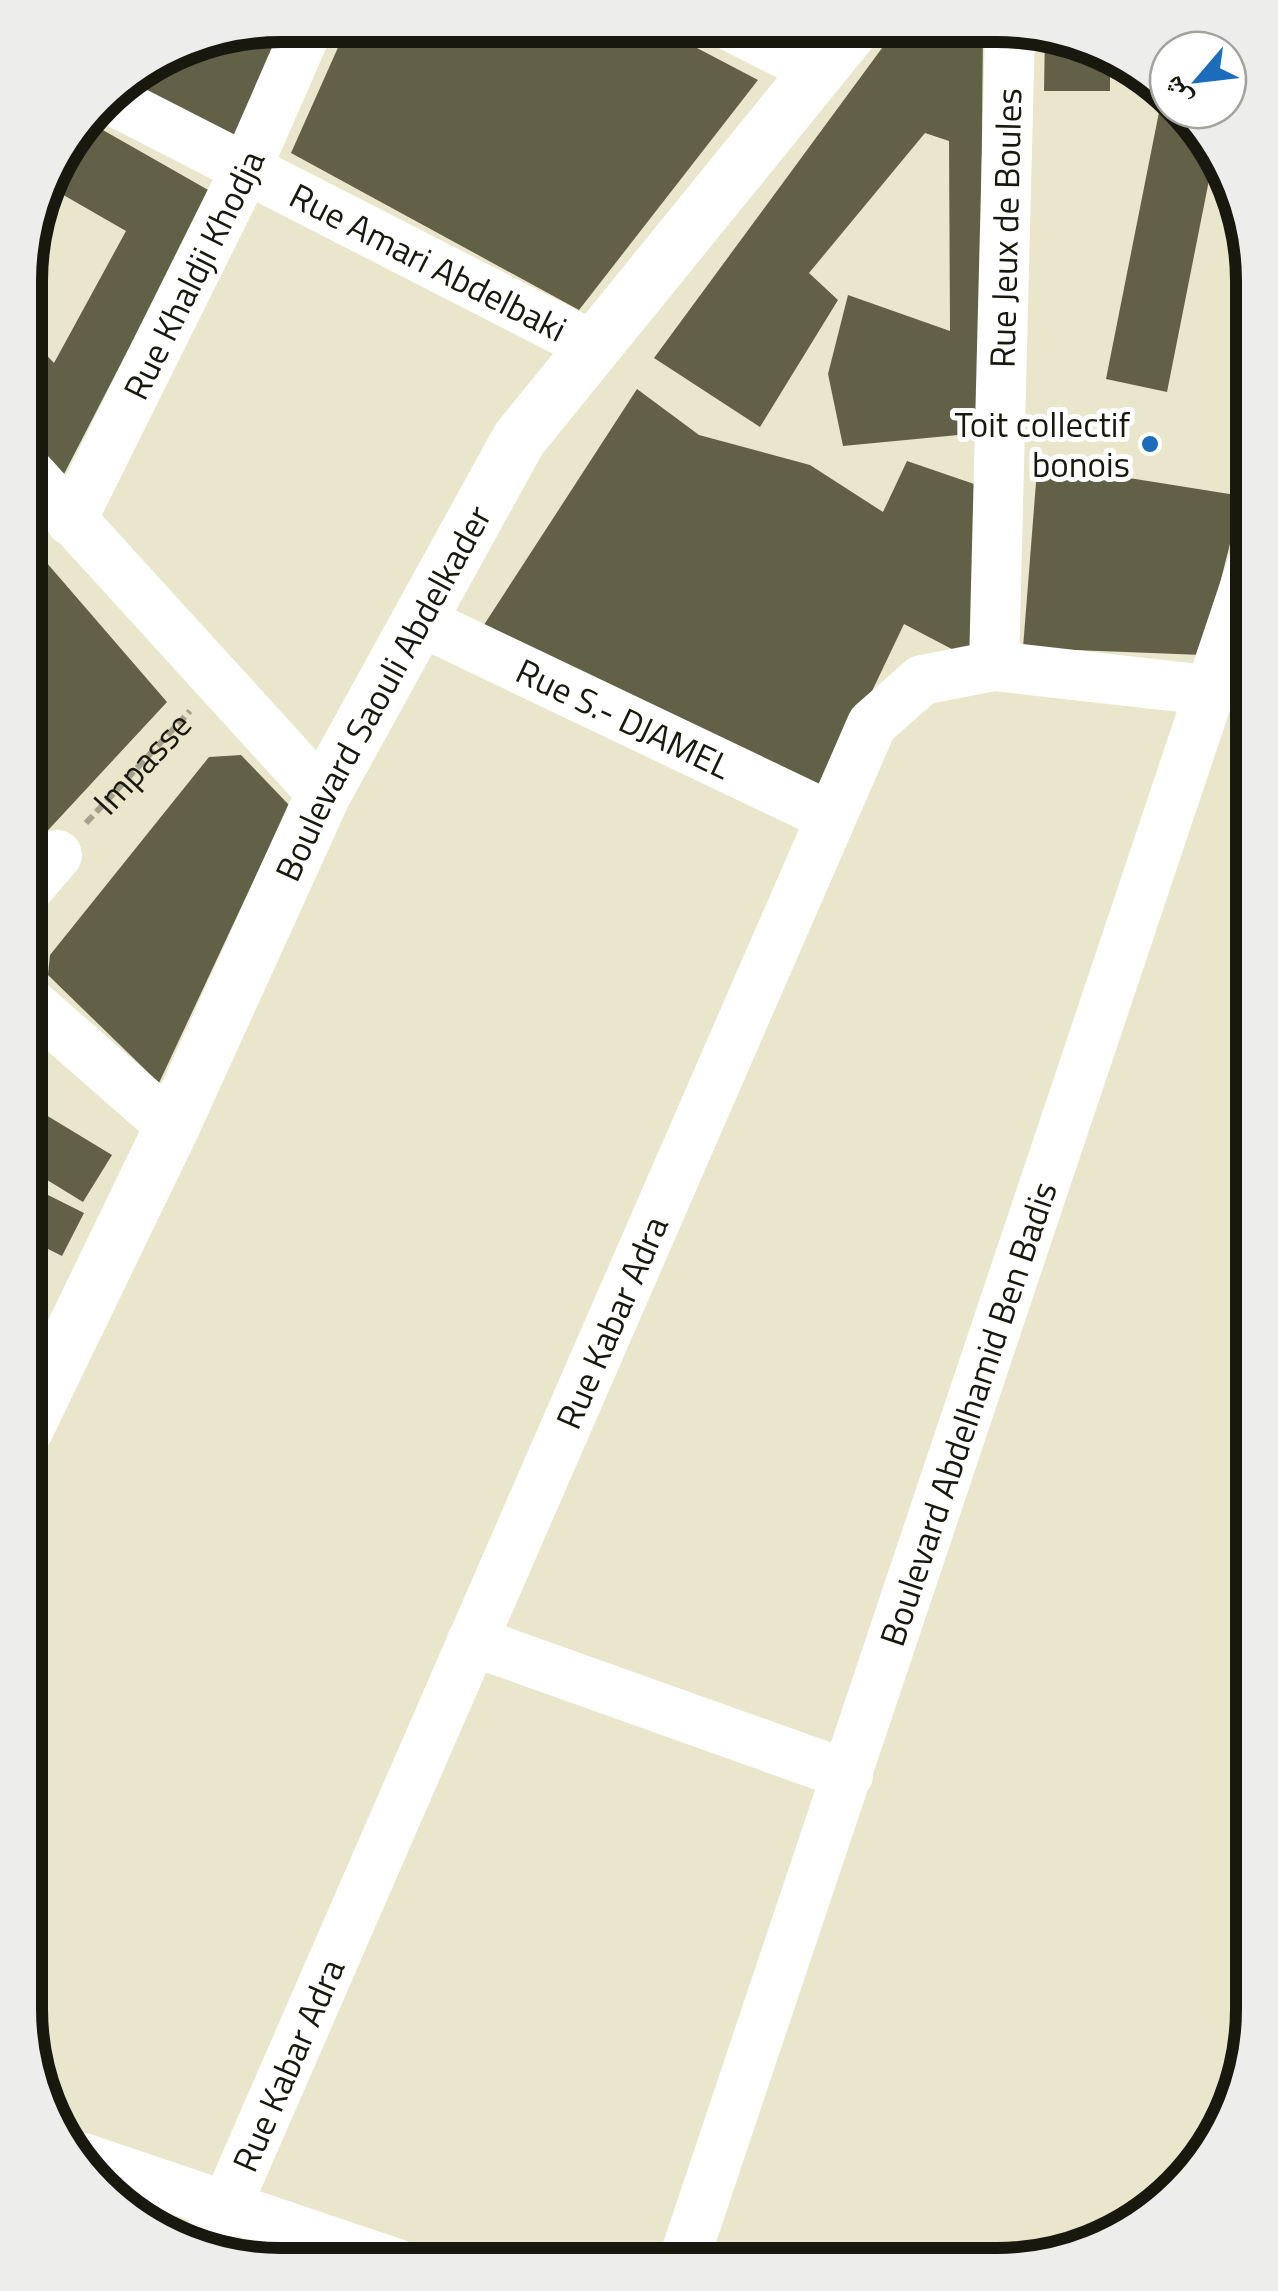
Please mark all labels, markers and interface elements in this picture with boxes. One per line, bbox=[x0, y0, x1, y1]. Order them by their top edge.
north arrow bbox=[1148, 30, 1248, 130]
text: ش bbox=[1150, 69, 1201, 115]
street label: Rue Jeux de Boules bbox=[975, 88, 1036, 369]
street label: Rue Khaldji Khodja bbox=[109, 142, 278, 409]
street label: Rue Amari Abdelbaki bbox=[280, 168, 576, 355]
place label: Toit collectif bonois bbox=[954, 397, 1130, 491]
marker: Toit collectif bonois bbox=[1139, 433, 1161, 455]
street label: Boulevard Saouli Abdelkader bbox=[260, 495, 505, 890]
street label: Rue S.- DJAMEL bbox=[507, 644, 740, 793]
street label: Impasse bbox=[80, 699, 204, 827]
street label: Boulevard Abdelhamid Ben Badis bbox=[865, 1174, 1071, 1653]
street label: Rue Kabar Adra bbox=[541, 1207, 682, 1437]
street label: Rue Kabar Adra bbox=[218, 1950, 358, 2180]

